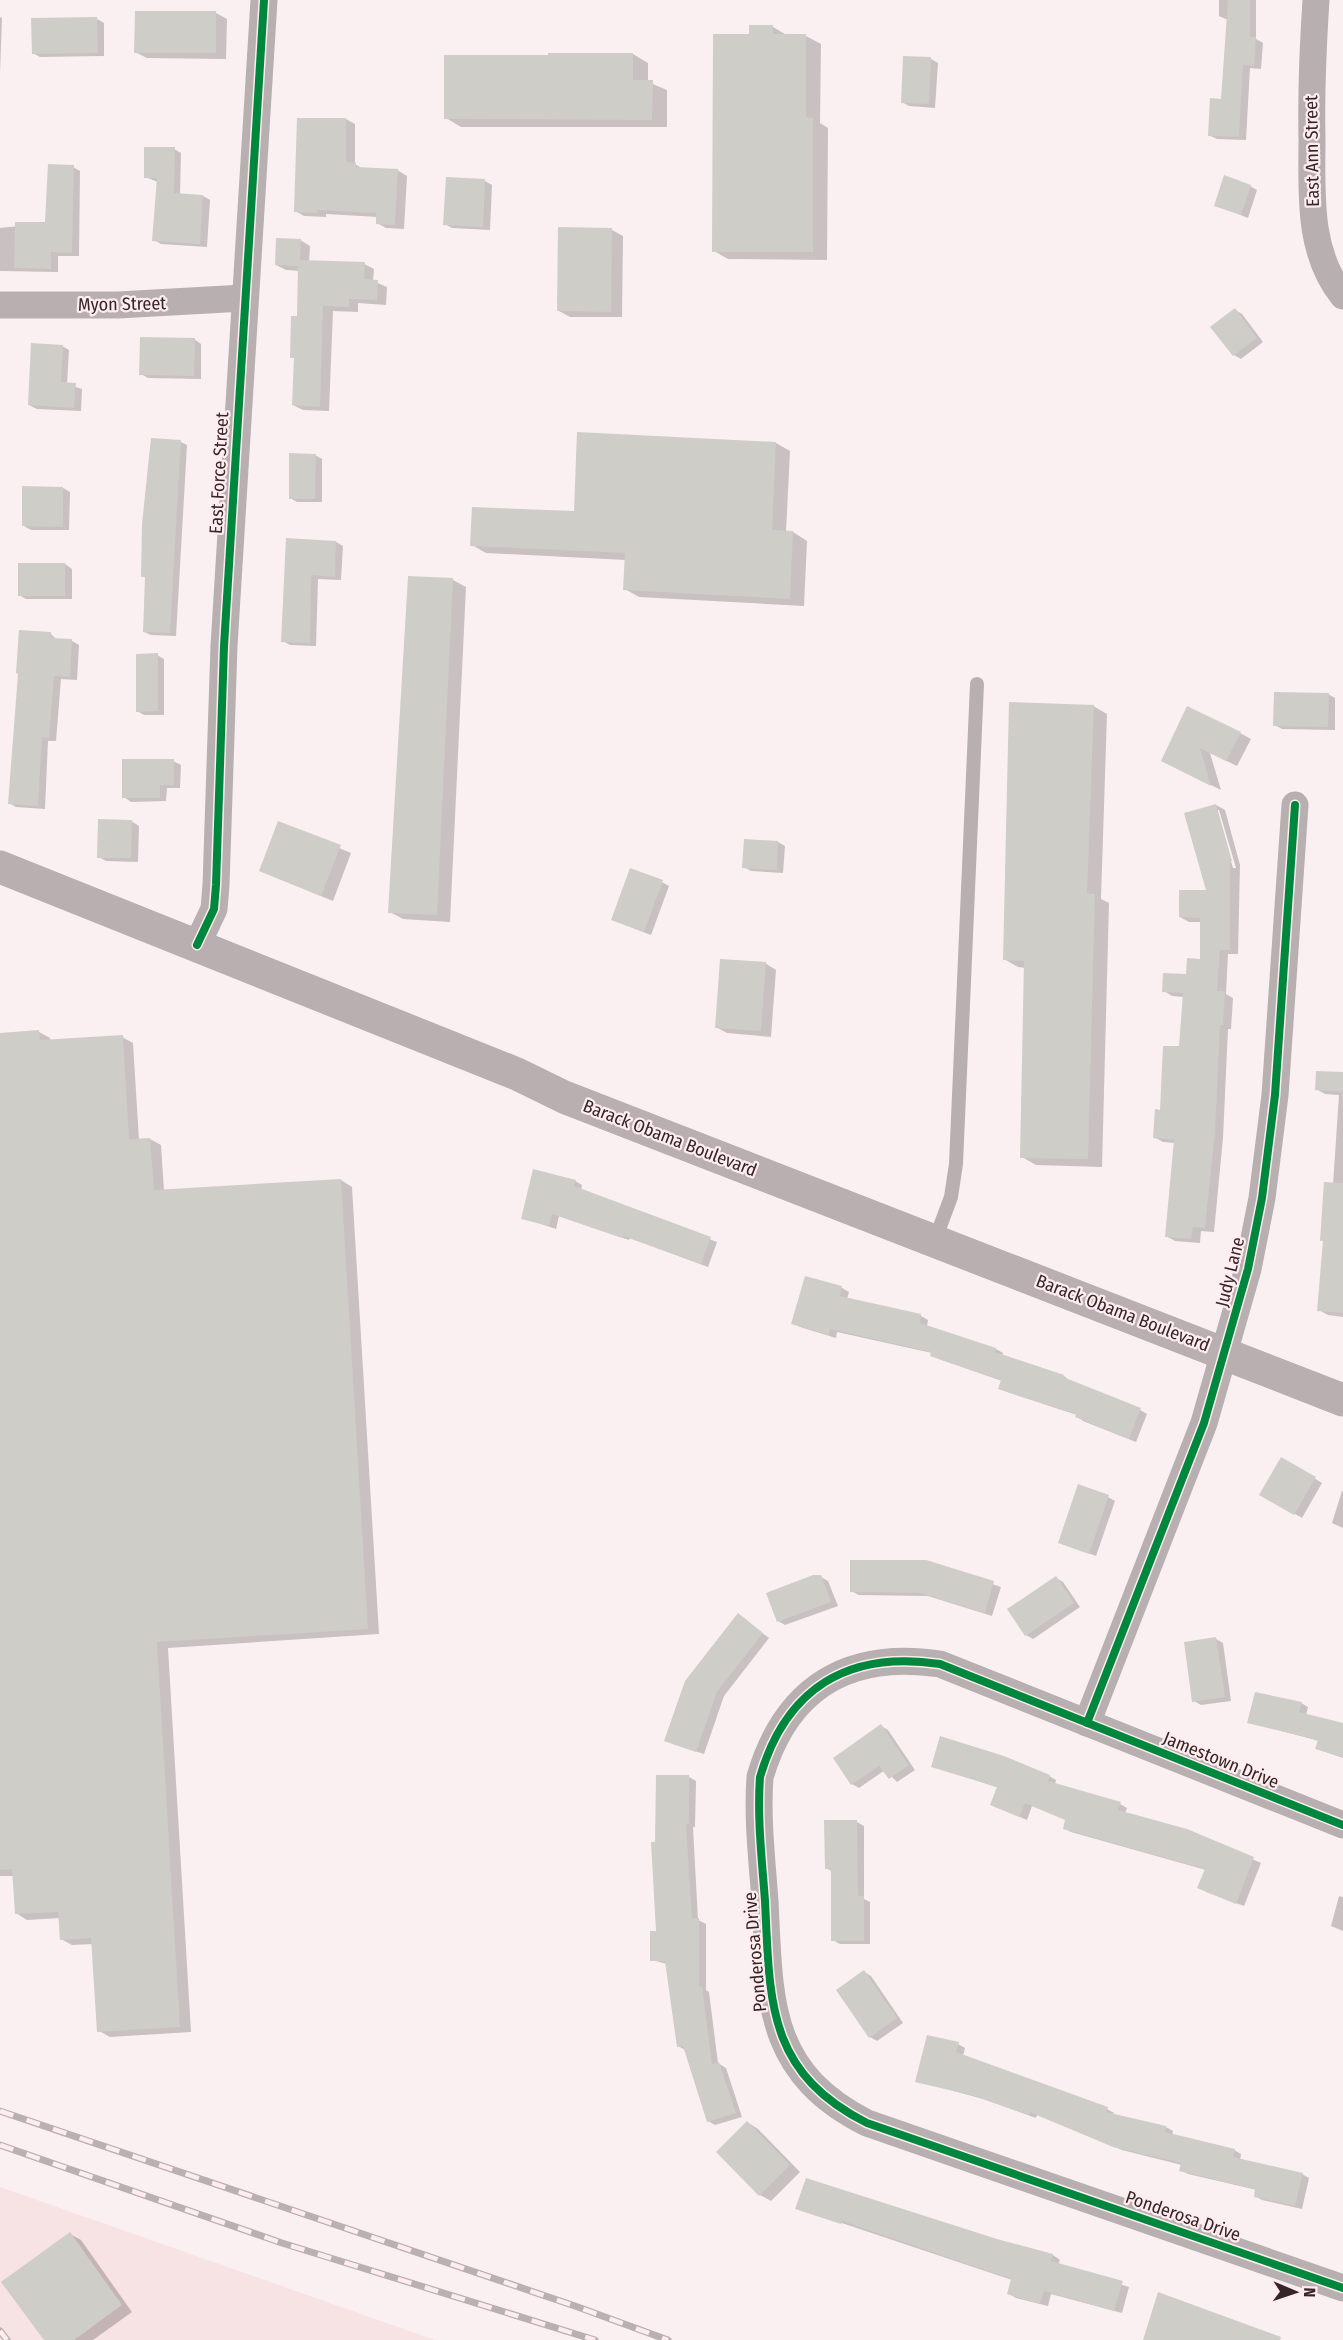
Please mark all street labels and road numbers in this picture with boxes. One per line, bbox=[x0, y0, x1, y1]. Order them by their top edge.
street label: East Ann Street bbox=[1300, 95, 1324, 207]
street label: Myon Street bbox=[78, 292, 166, 316]
street label: East Force Street bbox=[205, 411, 233, 534]
street label: Barack Obama Boulevard bbox=[580, 1095, 760, 1181]
street label: Judy Lane bbox=[1211, 1235, 1249, 1309]
street label: Barack Obama Boulevard bbox=[1033, 1270, 1213, 1356]
street label: Jamestown Drive bbox=[1160, 1727, 1282, 1793]
street label: Ponderosa Drive bbox=[739, 1891, 771, 2013]
street label: Ponderosa Drive bbox=[1123, 2186, 1244, 2246]

